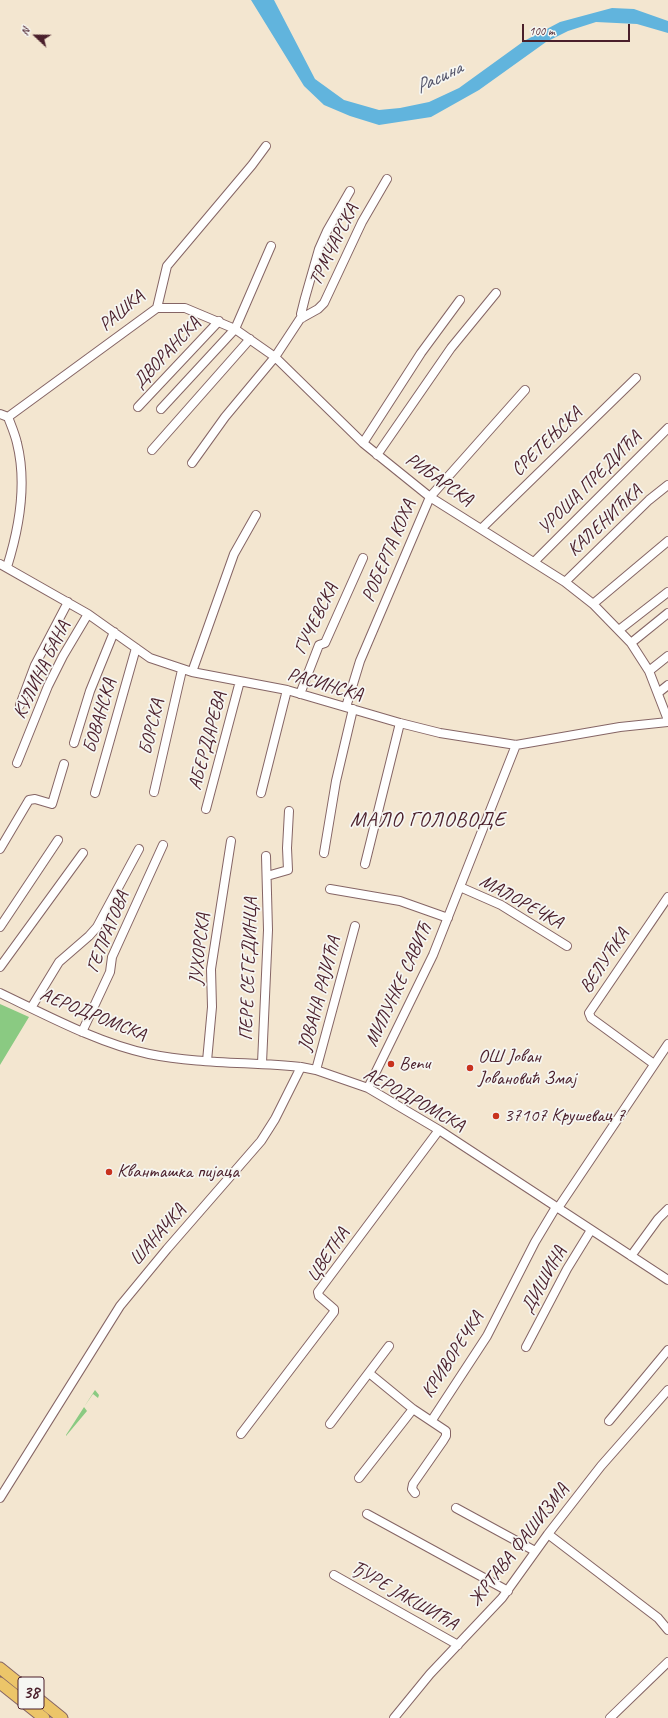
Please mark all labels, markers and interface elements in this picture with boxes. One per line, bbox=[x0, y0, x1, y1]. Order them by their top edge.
north arrow bbox=[16, 16, 56, 56]
scale bar bbox=[524, 16, 632, 42]
text: 100 m bbox=[529, 23, 555, 39]
text: N bbox=[17, 26, 33, 37]
water label: Расина bbox=[412, 56, 466, 100]
street label: ТРМЧАРСКА bbox=[304, 200, 364, 290]
street label: РАШКА bbox=[95, 286, 149, 336]
street label: ДВОРАНСКА bbox=[128, 313, 206, 393]
street label: СРЕТЕЊСКА bbox=[507, 403, 587, 481]
street label: УРОША ПРЕДИЋА bbox=[534, 427, 646, 539]
street label: РИБАРСКА bbox=[401, 448, 477, 512]
street label: КАЛЕНИЋКА bbox=[563, 481, 647, 561]
street label: РОБЕРТА КОХА bbox=[357, 496, 421, 606]
street label: ГУЧЕВСКА bbox=[289, 580, 343, 658]
street label: КУЛИНА БАНА bbox=[9, 617, 75, 723]
street label: РАСИНСКА bbox=[285, 663, 365, 707]
street label: БОВАНСКА bbox=[79, 676, 121, 756]
street label: АБЕРДАРЕВА bbox=[184, 690, 232, 792]
street label: БОРСКА bbox=[135, 697, 169, 757]
district label: МАЛО ГОЛОВОДЕ bbox=[350, 807, 506, 833]
street label: МАЛОРЕЧКА bbox=[475, 870, 567, 934]
street label: ГЕПРАТОВА bbox=[81, 888, 135, 976]
street label: ПЕРЕ СЕГЕДИНЦА bbox=[235, 897, 263, 1041]
street label: ЈУХОРСКА bbox=[185, 912, 215, 986]
street label: МИЛУНКЕ САВИЋ bbox=[361, 920, 437, 1050]
street label: ВЕЛУЋКА bbox=[575, 925, 635, 997]
street label: ЈОВАНА РАЈИЋА bbox=[294, 934, 346, 1054]
street label: АЕРОДРОМСКА bbox=[37, 983, 149, 1047]
place label: ОШ Јован Јовановић Змај bbox=[478, 1046, 576, 1090]
place label: Benu bbox=[399, 1053, 431, 1075]
marker: Benu bbox=[386, 1059, 396, 1069]
street label: АЕРОДРОМСКА bbox=[359, 1063, 469, 1137]
marker: ОШ Јован Јовановић Змај bbox=[465, 1063, 475, 1073]
place label: 37107 Крушевац 7 bbox=[504, 1105, 625, 1127]
marker: 37107 Крушевац 7 bbox=[491, 1111, 501, 1121]
place label: Кванташка пијаца bbox=[117, 1161, 239, 1183]
marker: Кванташка пијаца bbox=[104, 1167, 114, 1177]
street label: ШАНАЧКА bbox=[125, 1200, 191, 1270]
street label: ЦВЕТНА bbox=[302, 1223, 354, 1287]
street label: ДИШИНА bbox=[516, 1243, 572, 1317]
street label: КРИВОРЕЧКА bbox=[417, 1308, 489, 1402]
street label: ЖРТАВА ФАШИЗМА bbox=[464, 1479, 574, 1611]
street label: ЂУРЕ ЈАКШИЋА bbox=[346, 1556, 462, 1636]
road number: 38 bbox=[18, 1677, 44, 1709]

